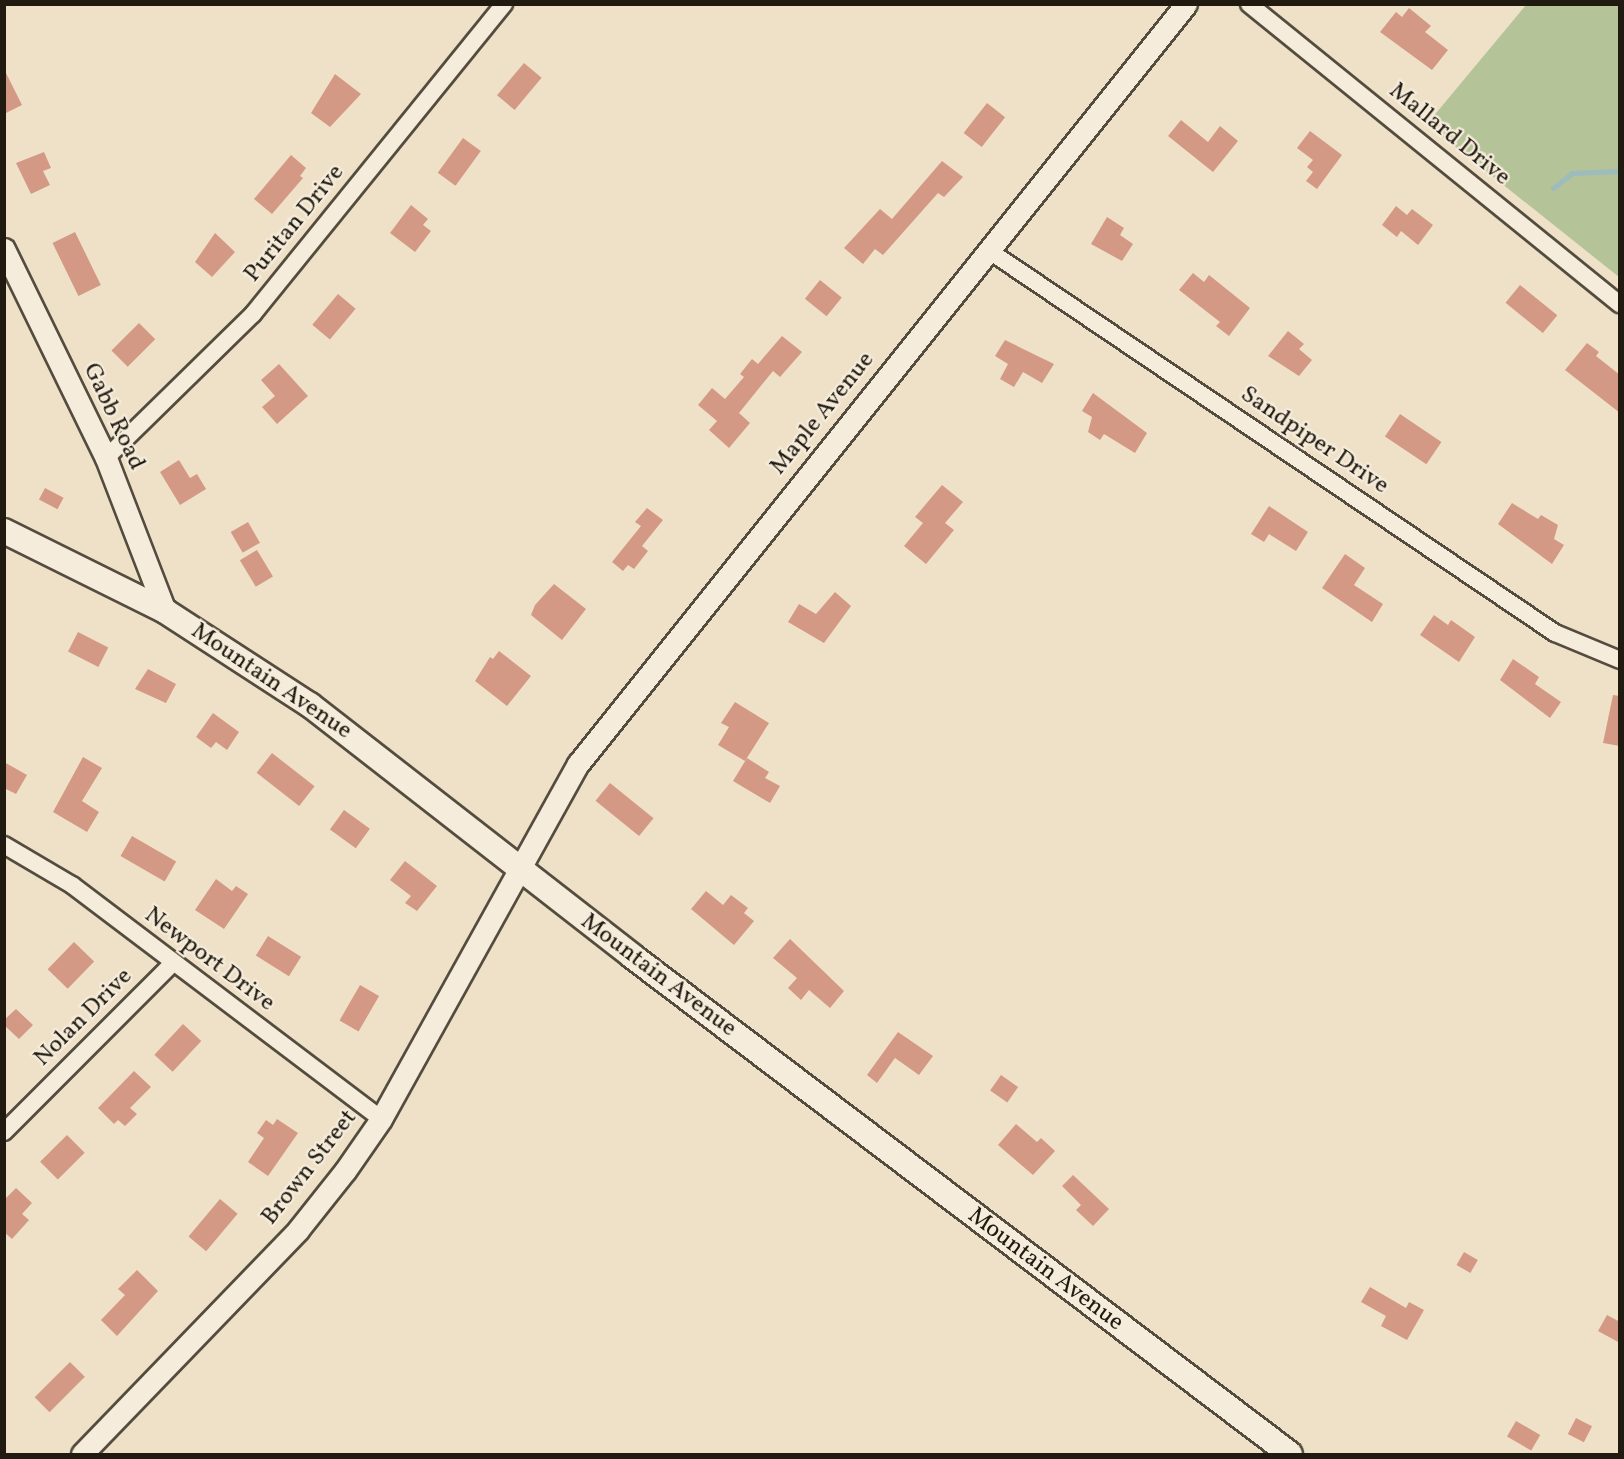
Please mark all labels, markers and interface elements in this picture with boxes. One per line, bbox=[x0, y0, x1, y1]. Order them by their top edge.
street label: Mallard Drive bbox=[1383, 77, 1515, 193]
street label: Puritan Drive bbox=[239, 159, 351, 289]
street label: Maple Avenue bbox=[765, 347, 881, 481]
street label: Gabb Road bbox=[76, 359, 150, 475]
street label: Sandpiper Drive bbox=[1234, 381, 1394, 501]
street label: Mountain Avenue bbox=[185, 618, 357, 746]
street label: Newport Drive bbox=[138, 902, 280, 1018]
street label: Mountain Avenue bbox=[574, 908, 742, 1044]
street label: Nolan Drive bbox=[29, 963, 139, 1073]
street label: Brown Street bbox=[256, 1105, 364, 1231]
street label: Mountain Avenue bbox=[961, 1202, 1129, 1338]

